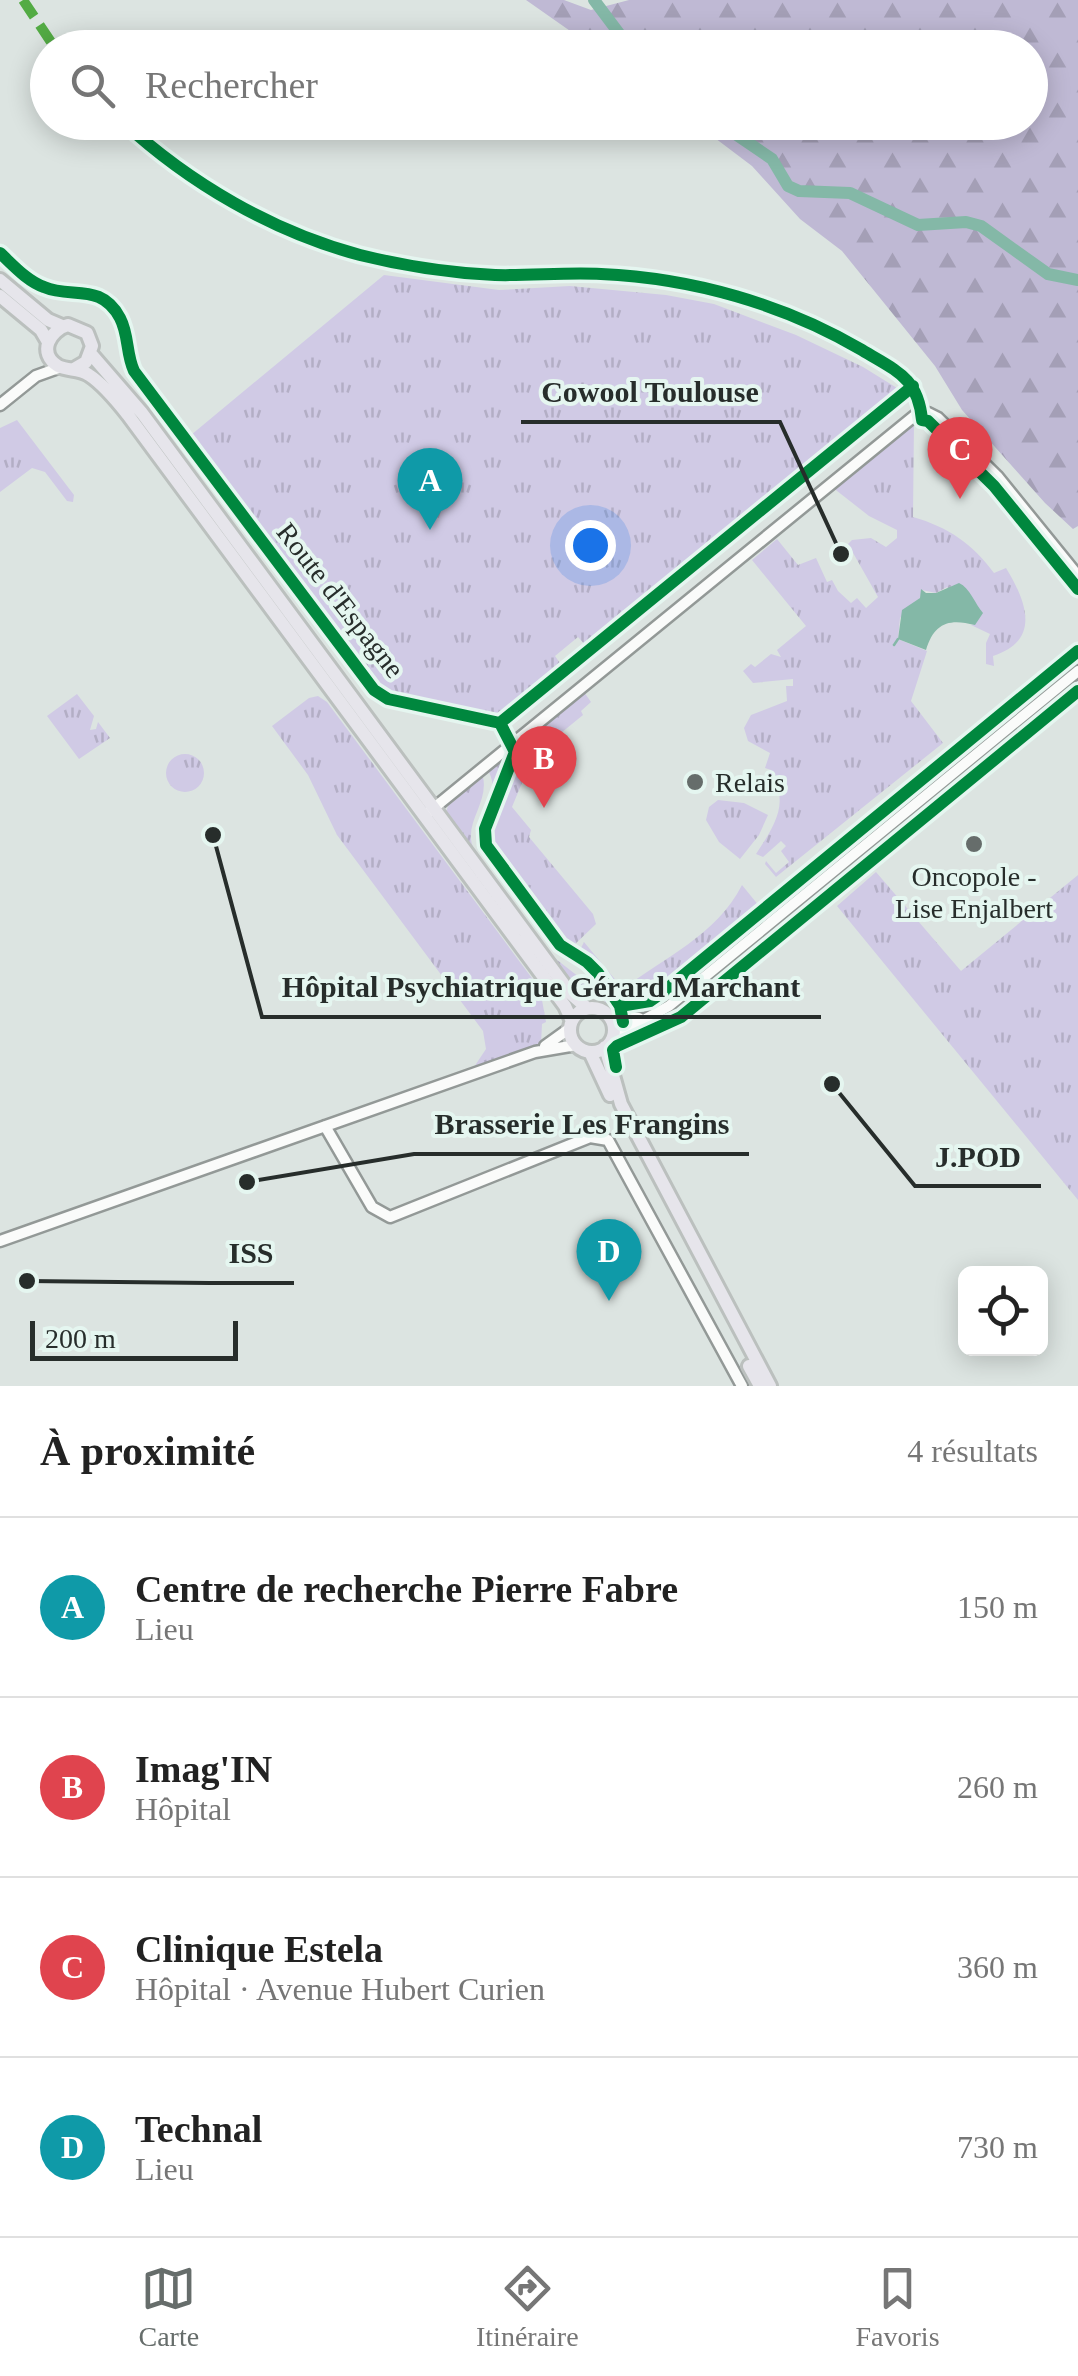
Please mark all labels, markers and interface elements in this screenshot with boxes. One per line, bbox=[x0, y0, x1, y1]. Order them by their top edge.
search box bbox=[30, 30, 1048, 140]
icon: search bbox=[65, 58, 120, 113]
text: Rechercher bbox=[145, 64, 318, 106]
callout: Cowool Toulouse bbox=[521, 362, 780, 422]
text: Cowool Toulouse bbox=[541, 375, 759, 408]
pin: C bbox=[928, 416, 992, 499]
pin: A bbox=[398, 448, 462, 530]
street label: Route d'Espagne bbox=[271, 517, 411, 684]
your location bbox=[565, 520, 616, 571]
pin: B bbox=[512, 726, 576, 808]
place label: Relais bbox=[715, 767, 785, 798]
marker: Relais bbox=[684, 771, 706, 793]
marker: Oncopole - Lise Enjalbert bbox=[963, 833, 985, 855]
place label: Oncopole - Lise Enjalbert bbox=[895, 861, 1053, 924]
callout: Hôpital Psychiatrique Gérard Marchant bbox=[262, 957, 821, 1017]
text: Hôpital Psychiatrique Gérard Marchant bbox=[282, 970, 800, 1003]
callout: Brasserie Les Frangins bbox=[414, 1094, 749, 1154]
text: Brasserie Les Frangins bbox=[435, 1107, 729, 1140]
callout: J.POD bbox=[915, 1126, 1041, 1186]
text: J.POD bbox=[935, 1140, 1021, 1173]
pin: D bbox=[576, 1218, 642, 1301]
callout: ISS bbox=[209, 1223, 294, 1283]
text: ISS bbox=[228, 1236, 274, 1269]
map controls bbox=[958, 1266, 1048, 1356]
button: locate bbox=[958, 1266, 1048, 1356]
scale bar bbox=[30, 1316, 238, 1360]
text: 200 m bbox=[45, 1323, 116, 1354]
text: À proximité bbox=[40, 1428, 255, 1474]
text: 4 résultats bbox=[907, 1433, 1038, 1469]
text: Centre de recherche Pierre Fabre bbox=[135, 1568, 678, 1610]
text: A bbox=[61, 1589, 84, 1625]
text: 150 m bbox=[957, 1589, 1038, 1625]
text: Lieu bbox=[135, 1611, 194, 1647]
text: Imag'IN bbox=[135, 1748, 272, 1790]
text: B bbox=[62, 1769, 83, 1805]
text: 260 m bbox=[957, 1769, 1038, 1805]
text: Hôpital bbox=[135, 1791, 231, 1827]
text: Clinique Estela bbox=[135, 1928, 383, 1970]
text: C bbox=[61, 1949, 84, 1985]
text: 360 m bbox=[957, 1949, 1038, 1985]
text: Hôpital · Avenue Hubert Curien bbox=[135, 1971, 545, 2007]
text: Technal bbox=[135, 2108, 262, 2150]
text: D bbox=[61, 2129, 84, 2165]
text: 730 m bbox=[957, 2129, 1038, 2165]
text: Lieu bbox=[135, 2151, 194, 2187]
tab: Carte bbox=[138, 2261, 199, 2353]
tab: Itinéraire bbox=[476, 2261, 579, 2353]
tab: Favoris bbox=[856, 2261, 940, 2353]

